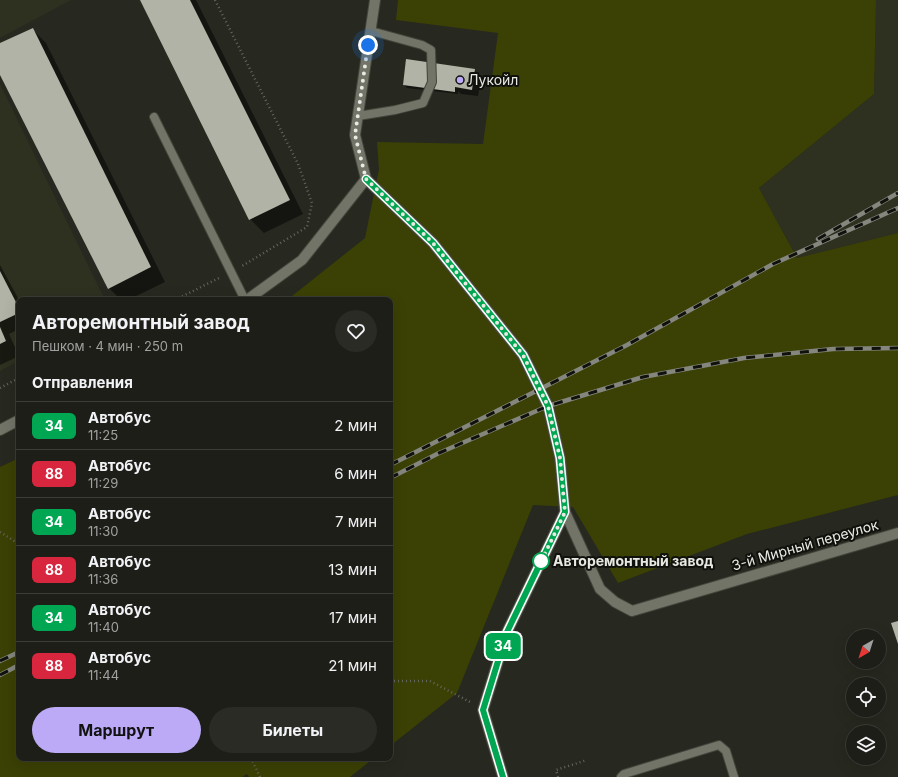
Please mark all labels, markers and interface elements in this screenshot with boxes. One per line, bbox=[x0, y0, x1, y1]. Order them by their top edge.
your location bbox=[358, 35, 378, 55]
place label: Лукойл bbox=[468, 71, 518, 88]
marker: Лукойл bbox=[455, 75, 465, 85]
button: heart bbox=[335, 310, 377, 352]
text: Авторемонтный завод bbox=[32, 311, 250, 334]
text: Пешком · 4 мин · 250 m bbox=[32, 338, 183, 354]
text: Отправления bbox=[32, 373, 133, 392]
text: Автобус bbox=[88, 408, 151, 427]
text: 2 мин bbox=[334, 416, 377, 435]
text: 34 bbox=[45, 417, 63, 434]
text: 11:25 bbox=[88, 427, 118, 443]
text: Автобус bbox=[88, 456, 151, 475]
text: 6 мин bbox=[334, 464, 377, 483]
text: 88 bbox=[45, 465, 63, 482]
text: 11:29 bbox=[88, 475, 118, 491]
text: Автобус bbox=[88, 504, 151, 523]
text: 7 мин bbox=[335, 512, 377, 531]
text: 34 bbox=[45, 513, 63, 530]
street label: 3-й Мирный переулок bbox=[730, 515, 881, 574]
text: 11:30 bbox=[88, 523, 119, 539]
text: Автобус bbox=[88, 552, 151, 571]
marker: Авторемонтный завод bbox=[532, 552, 550, 570]
place label: Авторемонтный завод bbox=[553, 552, 713, 569]
text: 13 мин bbox=[328, 560, 377, 579]
text: 88 bbox=[45, 561, 63, 578]
text: 11:36 bbox=[88, 571, 118, 587]
text: Автобус bbox=[88, 600, 151, 619]
text: 17 мин bbox=[329, 608, 377, 627]
text: 34 bbox=[45, 609, 63, 626]
text: 11:40 bbox=[88, 619, 119, 635]
north arrow bbox=[846, 629, 886, 669]
map controls bbox=[846, 629, 886, 765]
line badge: 34 bbox=[485, 633, 521, 659]
text: 34 bbox=[494, 637, 512, 654]
text: Автобус bbox=[88, 648, 151, 667]
text: 21 мин bbox=[328, 656, 377, 675]
text: 88 bbox=[45, 657, 63, 674]
text: 11:44 bbox=[88, 667, 119, 683]
button: locate bbox=[846, 677, 886, 717]
button: Маршрут bbox=[32, 707, 201, 753]
button: Билеты bbox=[209, 707, 377, 753]
button: layers bbox=[846, 725, 886, 765]

